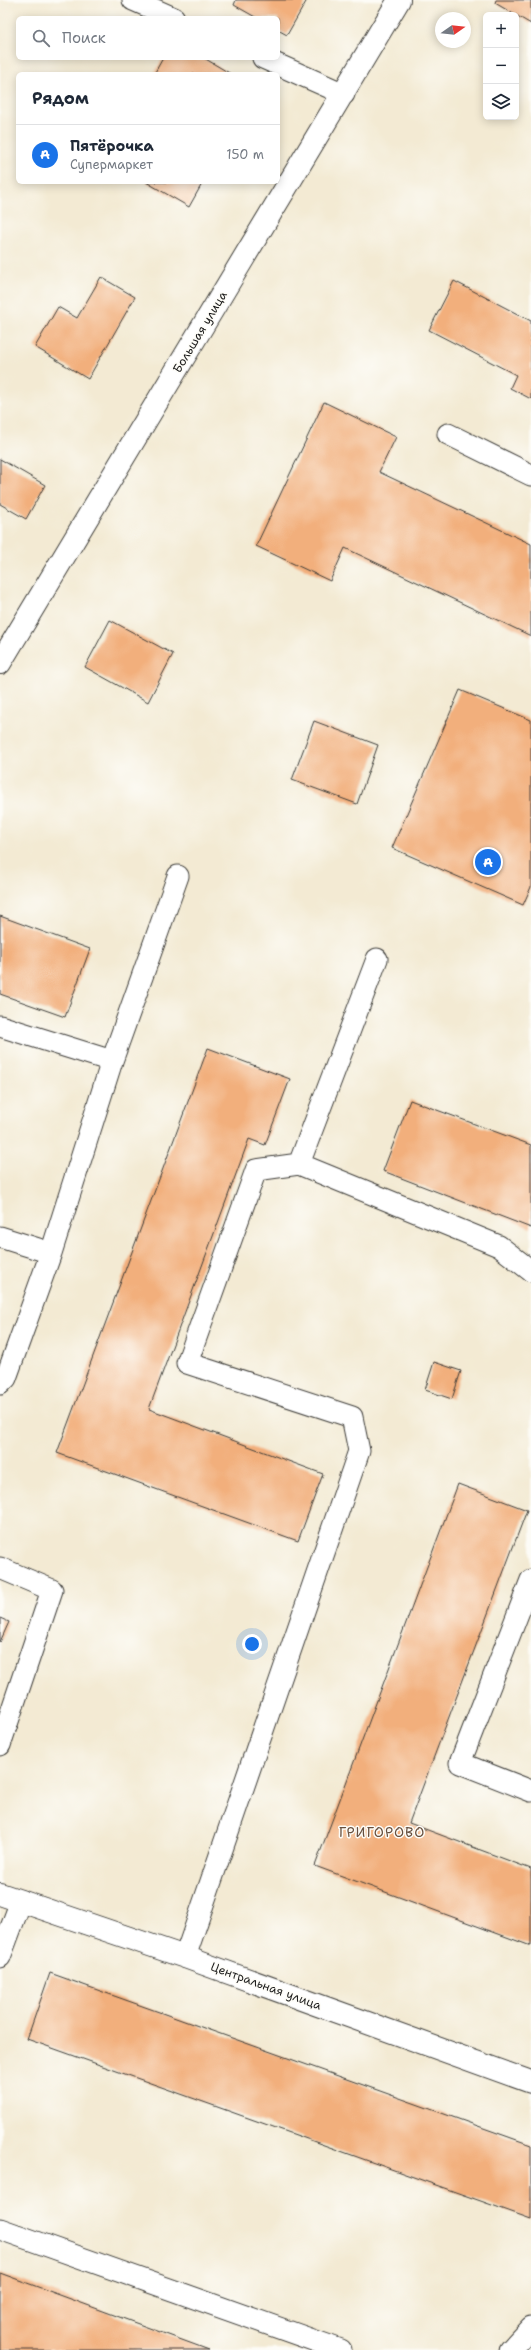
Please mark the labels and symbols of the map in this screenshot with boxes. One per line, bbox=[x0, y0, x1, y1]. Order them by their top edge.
north arrow bbox=[435, 12, 471, 48]
street label: Большая улица bbox=[169, 288, 231, 376]
pin: A bbox=[475, 847, 501, 877]
your location bbox=[242, 1634, 262, 1654]
district label: ГРИГОРОВО bbox=[339, 1823, 425, 1841]
street label: Центральная улица bbox=[208, 1959, 324, 2014]

